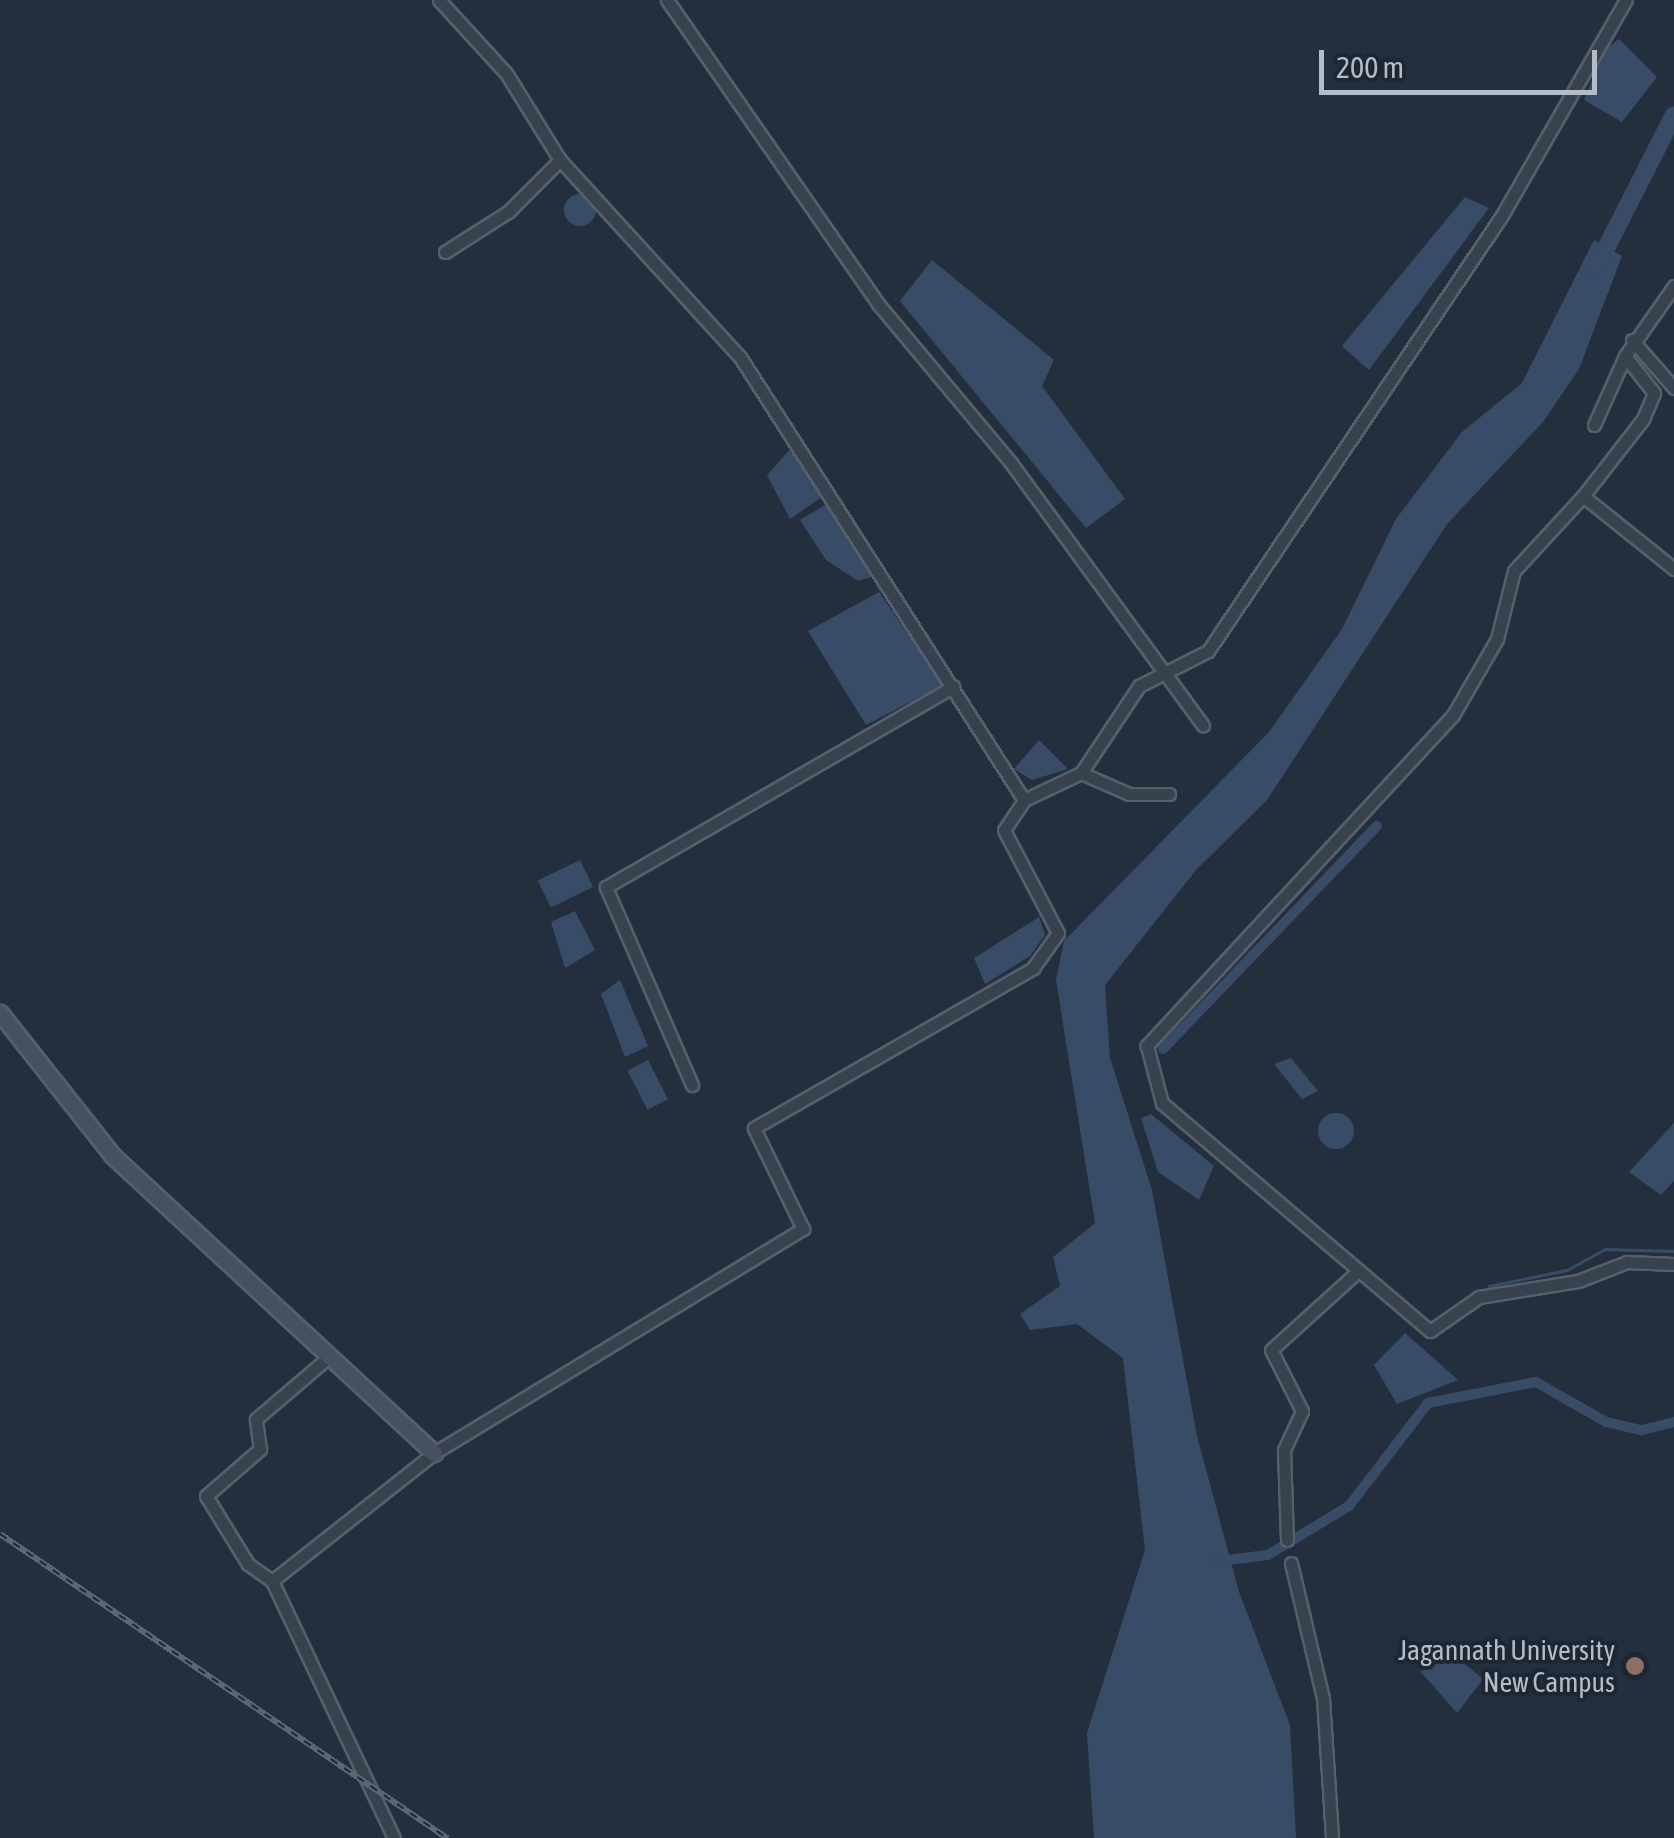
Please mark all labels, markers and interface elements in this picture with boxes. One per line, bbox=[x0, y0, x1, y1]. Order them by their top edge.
scale bar bbox=[1324, 30, 1602, 92]
text: 200 m bbox=[1336, 50, 1404, 84]
place label: Jagannath University New Campus bbox=[1398, 1633, 1615, 1699]
marker: Jagannath University New Campus bbox=[1624, 1655, 1646, 1677]

